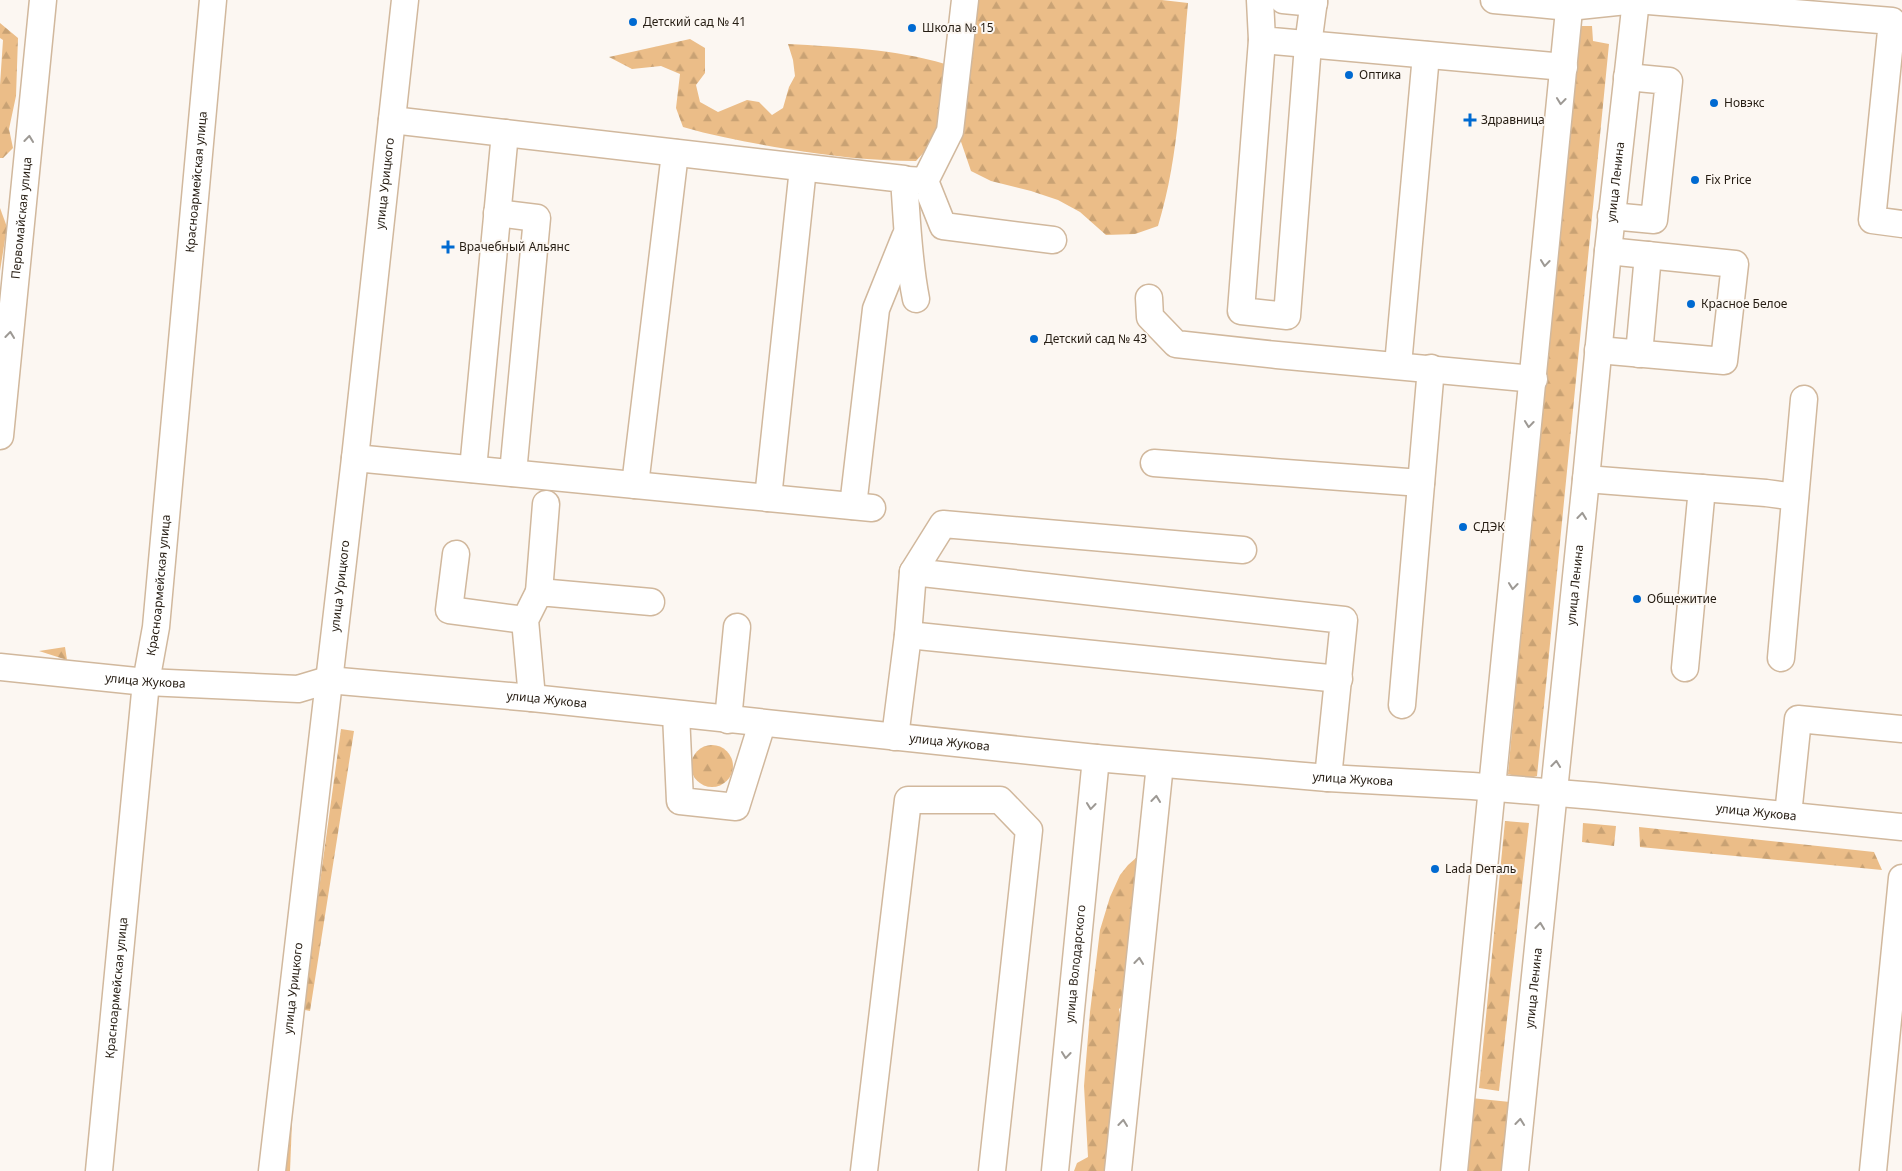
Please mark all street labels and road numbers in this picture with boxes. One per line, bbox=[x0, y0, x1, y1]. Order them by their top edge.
street label: Красноармейская улица bbox=[181, 110, 211, 253]
street label: улица Урицкого bbox=[371, 137, 398, 230]
street label: улица Ленина bbox=[1602, 141, 1628, 223]
street label: Первомайская улица bbox=[7, 156, 35, 280]
street label: Красноармейская улица bbox=[142, 514, 174, 657]
street label: улица Урицкого bbox=[326, 539, 353, 633]
street label: улица Ленина bbox=[1562, 544, 1587, 626]
street label: улица Жукова bbox=[104, 669, 186, 692]
street label: улица Жукова bbox=[506, 687, 588, 712]
street label: улица Жукова bbox=[909, 729, 991, 755]
street label: улица Жукова bbox=[1312, 768, 1394, 790]
street label: улица Жукова bbox=[1715, 799, 1798, 824]
street label: улица Володарского bbox=[1061, 904, 1089, 1024]
street label: Красноармейская улица bbox=[101, 916, 131, 1059]
street label: улица Урицкого bbox=[279, 941, 307, 1035]
street label: улица Ленина bbox=[1521, 947, 1546, 1029]

